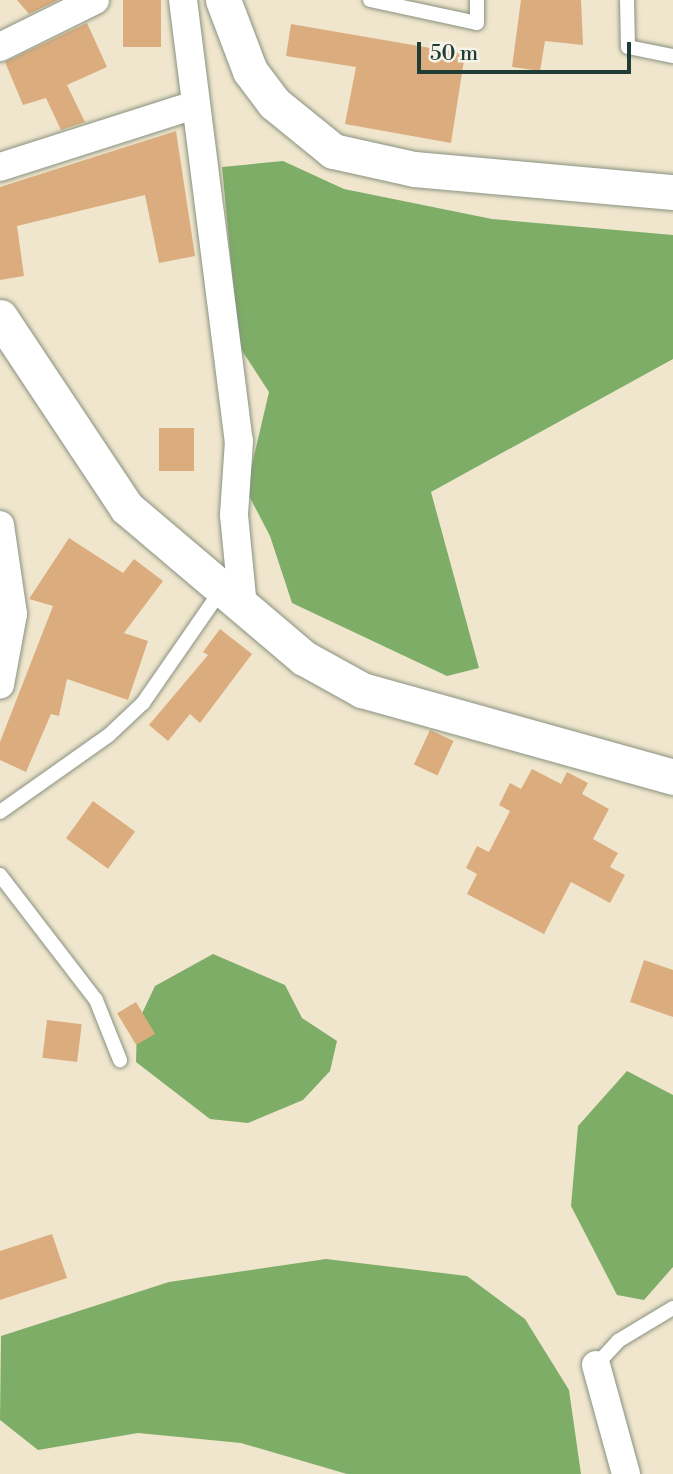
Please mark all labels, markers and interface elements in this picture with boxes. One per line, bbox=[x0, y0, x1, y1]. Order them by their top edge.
scale bar bbox=[421, 28, 634, 72]
text: 50 m bbox=[430, 41, 478, 67]

